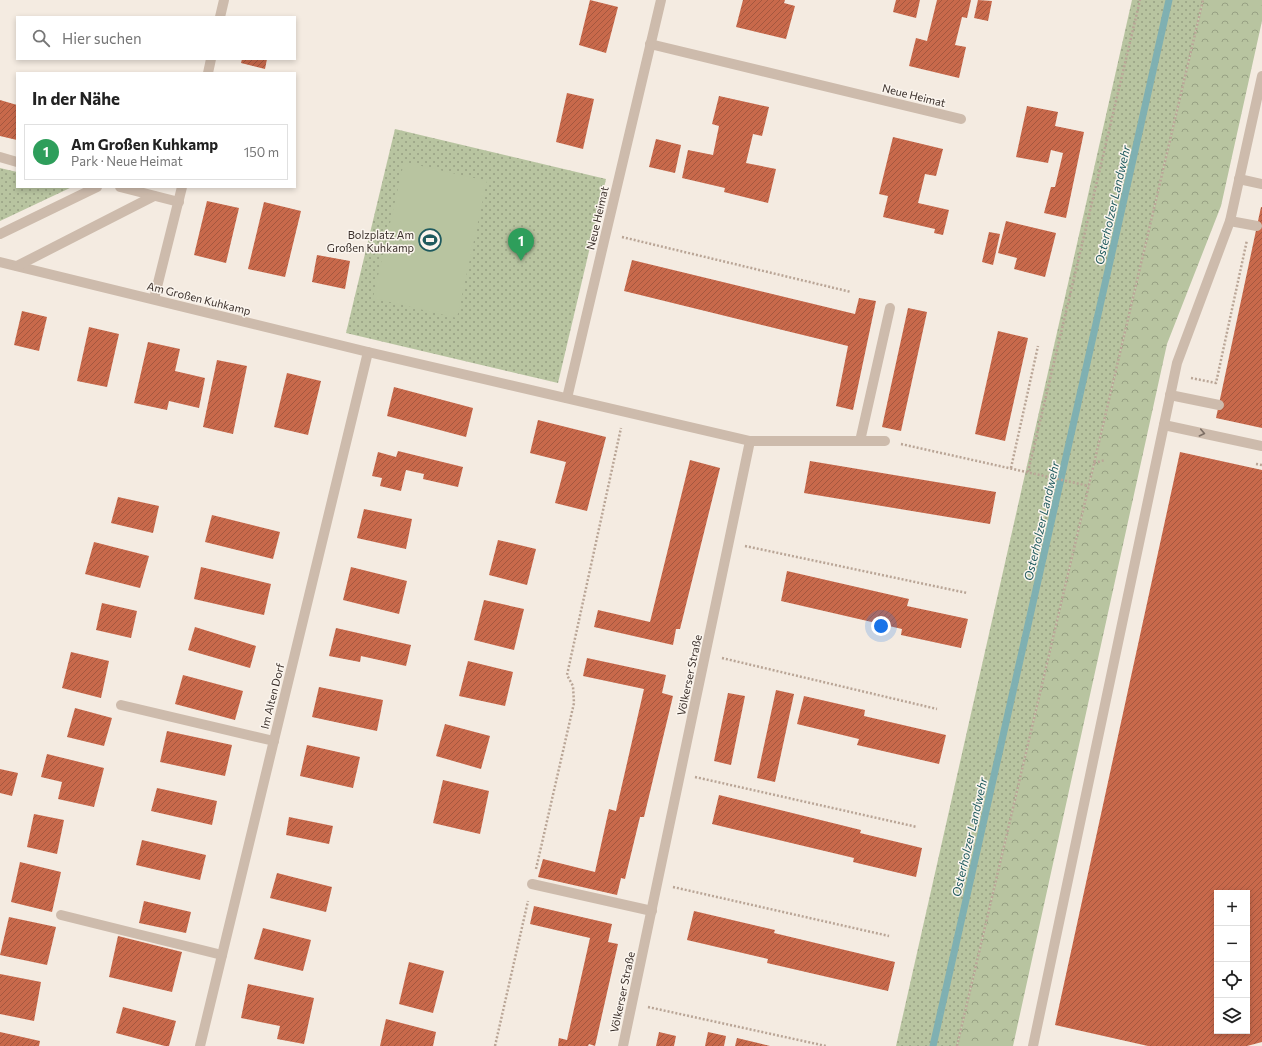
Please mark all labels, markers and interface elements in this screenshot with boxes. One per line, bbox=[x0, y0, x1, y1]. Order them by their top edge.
search box bbox=[16, 16, 296, 60]
icon: search bbox=[30, 27, 52, 49]
text: Hier suchen bbox=[62, 29, 142, 47]
street label: Neue Heimat bbox=[881, 81, 948, 109]
text: In der Nähe bbox=[32, 88, 120, 109]
text: Am Großen Kuhkamp bbox=[71, 135, 218, 153]
water label: Osterholzer Landwehr bbox=[1091, 143, 1133, 266]
text: 1 bbox=[43, 144, 49, 160]
text: 150 m bbox=[244, 144, 279, 160]
text: Park · Neue Heimat bbox=[71, 153, 183, 169]
street label: Neue Heimat bbox=[583, 184, 611, 251]
sports icon: Bolzplatz Am Großen Kuhkamp bbox=[417, 227, 443, 253]
place label: Bolzplatz Am Großen Kuhkamp bbox=[327, 228, 414, 254]
pin: 1 bbox=[508, 228, 534, 261]
street label: Am Großen Kuhkamp bbox=[146, 279, 252, 317]
one-way arrow bbox=[1199, 429, 1205, 437]
water label: Osterholzer Landwehr bbox=[1020, 459, 1062, 582]
your location bbox=[871, 616, 891, 636]
street label: Völkerser Straße bbox=[674, 633, 704, 717]
street label: Im Alten Dorf bbox=[258, 661, 287, 730]
water label: Osterholzer Landwehr bbox=[948, 775, 990, 898]
map controls bbox=[1214, 890, 1250, 1034]
button: + bbox=[1214, 890, 1250, 926]
button: − bbox=[1214, 926, 1250, 962]
street label: Völkerser Straße bbox=[607, 950, 637, 1034]
button: locate bbox=[1214, 962, 1250, 998]
button: layers bbox=[1214, 998, 1250, 1034]

